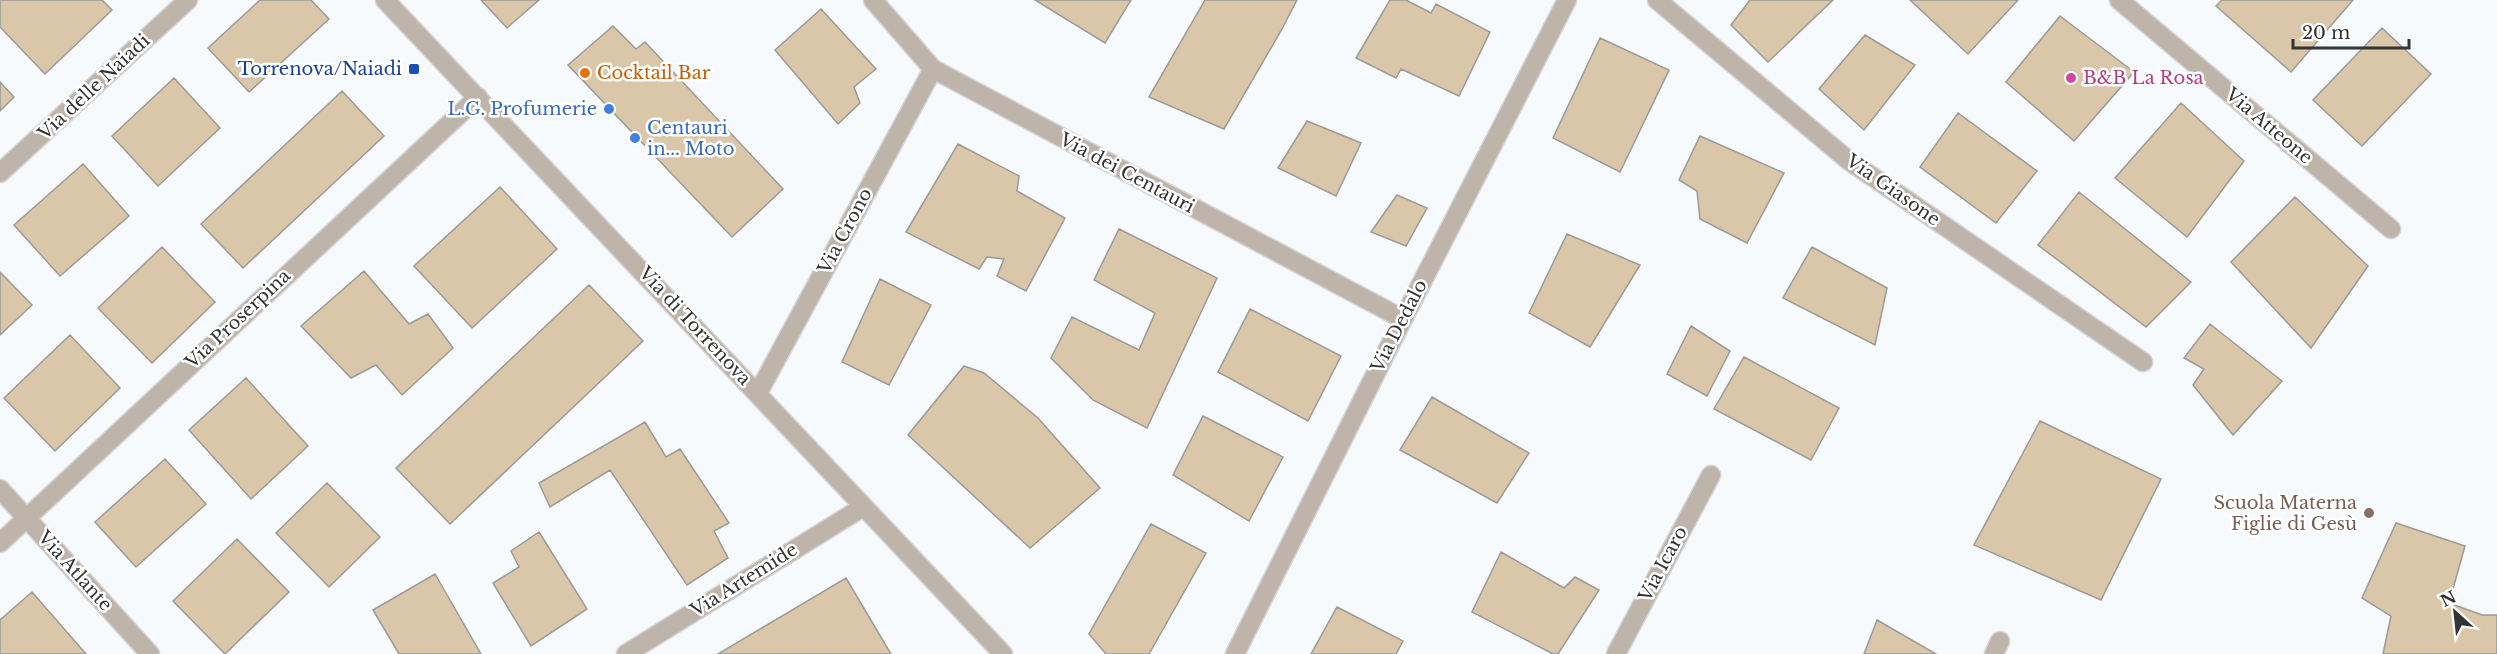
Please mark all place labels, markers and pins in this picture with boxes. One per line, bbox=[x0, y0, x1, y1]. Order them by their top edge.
place label: Torrenova/Naiadi bbox=[238, 58, 402, 80]
marker: Torrenova/Naiadi bbox=[407, 62, 421, 76]
place label: Cocktail Bar bbox=[597, 62, 711, 84]
marker: Cocktail Bar bbox=[578, 66, 592, 80]
place label: B&B La Rosa bbox=[2083, 67, 2204, 89]
marker: B&B La Rosa bbox=[2064, 71, 2078, 85]
place label: L.G. Profumerie bbox=[447, 98, 597, 120]
marker: L.G. Profumerie bbox=[602, 102, 616, 116]
place label: Centauri in... Moto bbox=[647, 117, 735, 160]
marker: Centauri in... Moto bbox=[628, 131, 642, 145]
place label: Scuola Materna Figlie di Gesù bbox=[2213, 492, 2357, 535]
marker: Scuola Materna Figlie di Gesù bbox=[2362, 506, 2376, 520]

